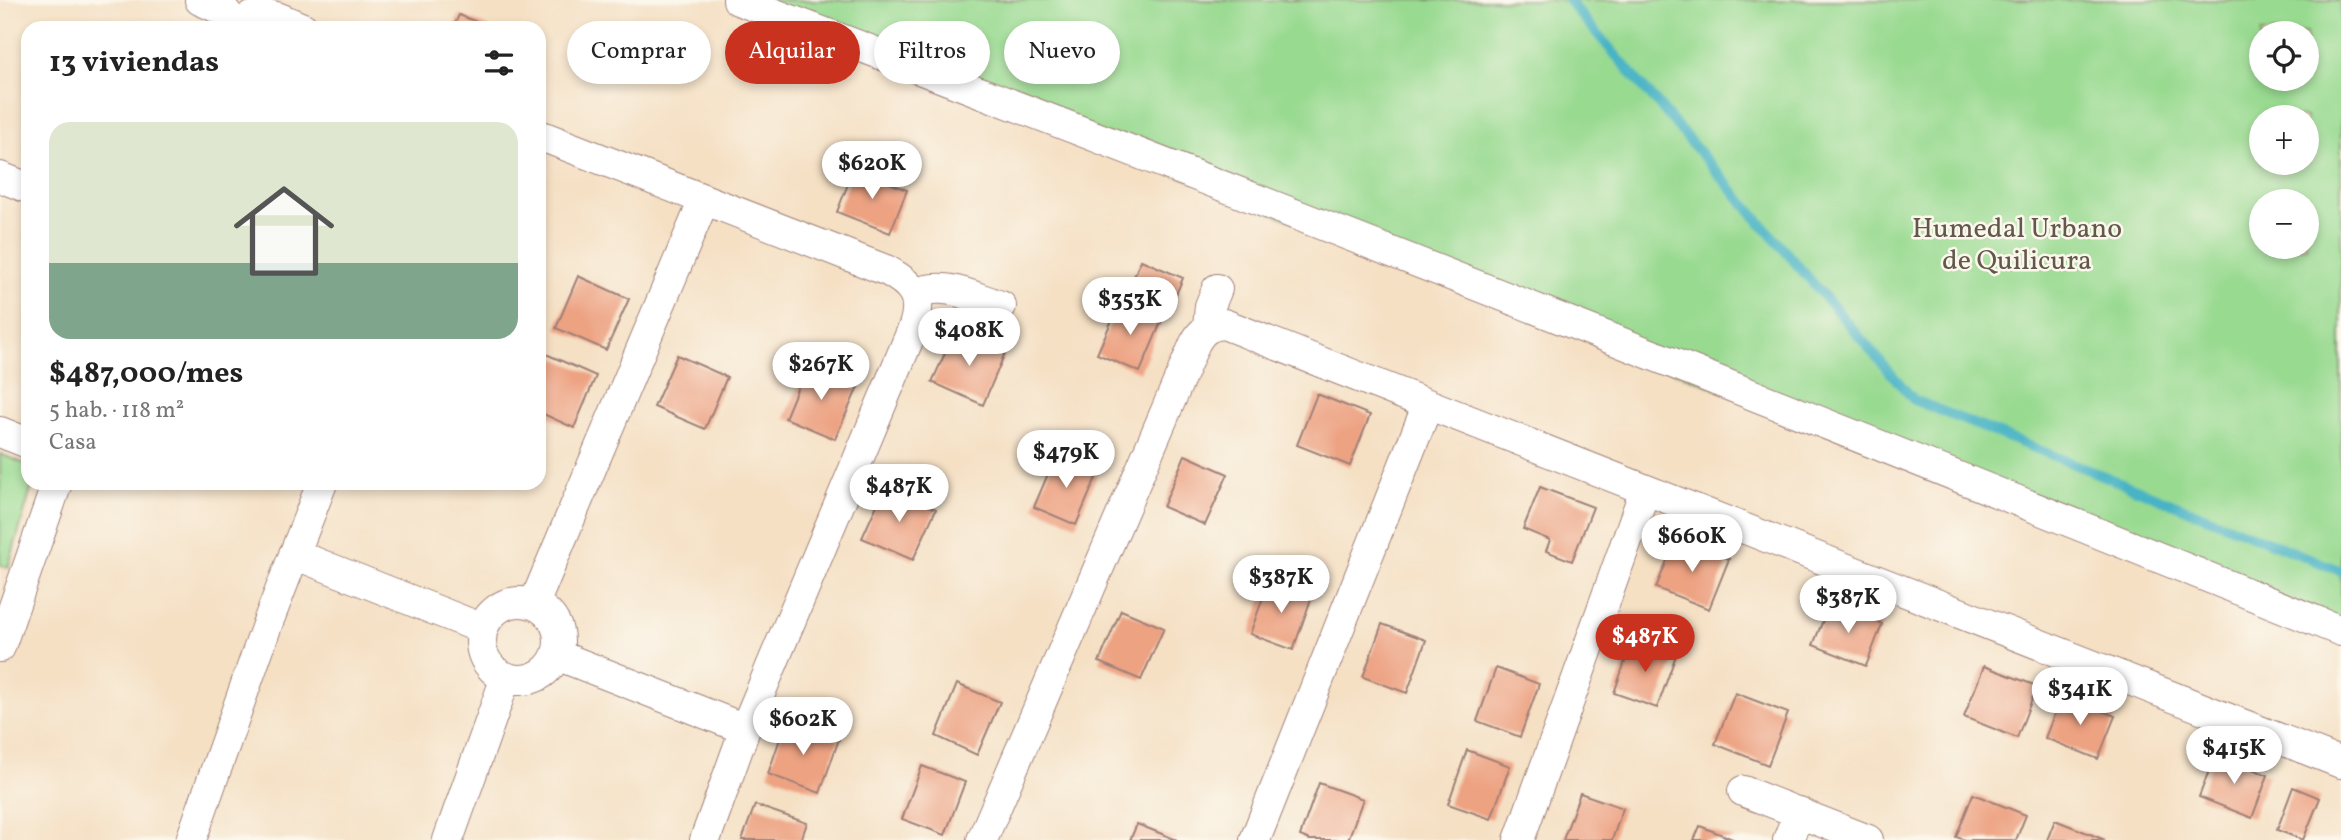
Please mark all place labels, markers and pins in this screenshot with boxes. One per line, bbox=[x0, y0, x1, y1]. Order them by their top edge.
pin: $620K bbox=[823, 142, 921, 201]
pin: $353K bbox=[1081, 278, 1179, 337]
pin: $408K bbox=[920, 308, 1018, 368]
pin: $267K bbox=[772, 342, 870, 402]
pin: $479K bbox=[1017, 430, 1115, 490]
pin: $487K bbox=[850, 464, 948, 524]
pin: $660K bbox=[1643, 514, 1741, 574]
pin: $387K bbox=[1232, 556, 1330, 615]
pin: $387K bbox=[1799, 576, 1897, 635]
pin: $487K bbox=[1596, 614, 1694, 674]
pin: $341K bbox=[2031, 668, 2129, 727]
pin: $602K bbox=[754, 698, 852, 757]
pin: $415K bbox=[2185, 726, 2283, 786]

